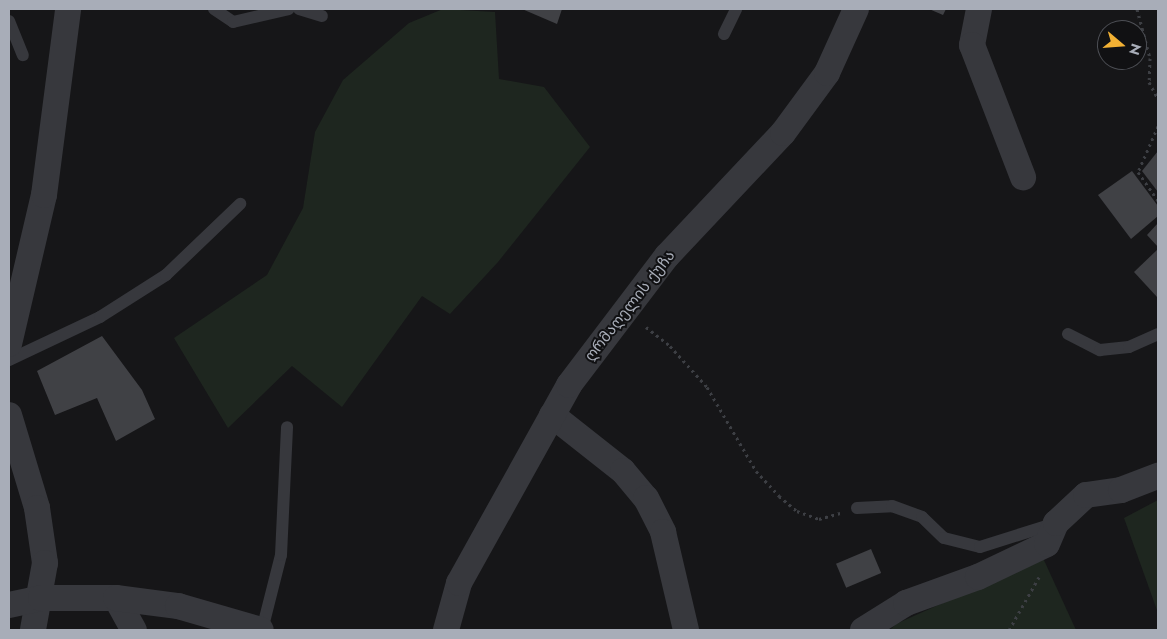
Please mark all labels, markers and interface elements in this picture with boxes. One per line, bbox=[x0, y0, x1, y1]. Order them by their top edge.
north arrow bbox=[1097, 20, 1147, 70]
text: N bbox=[1124, 41, 1147, 58]
street label: ღრმაღელის ქუჩა bbox=[581, 247, 679, 365]

